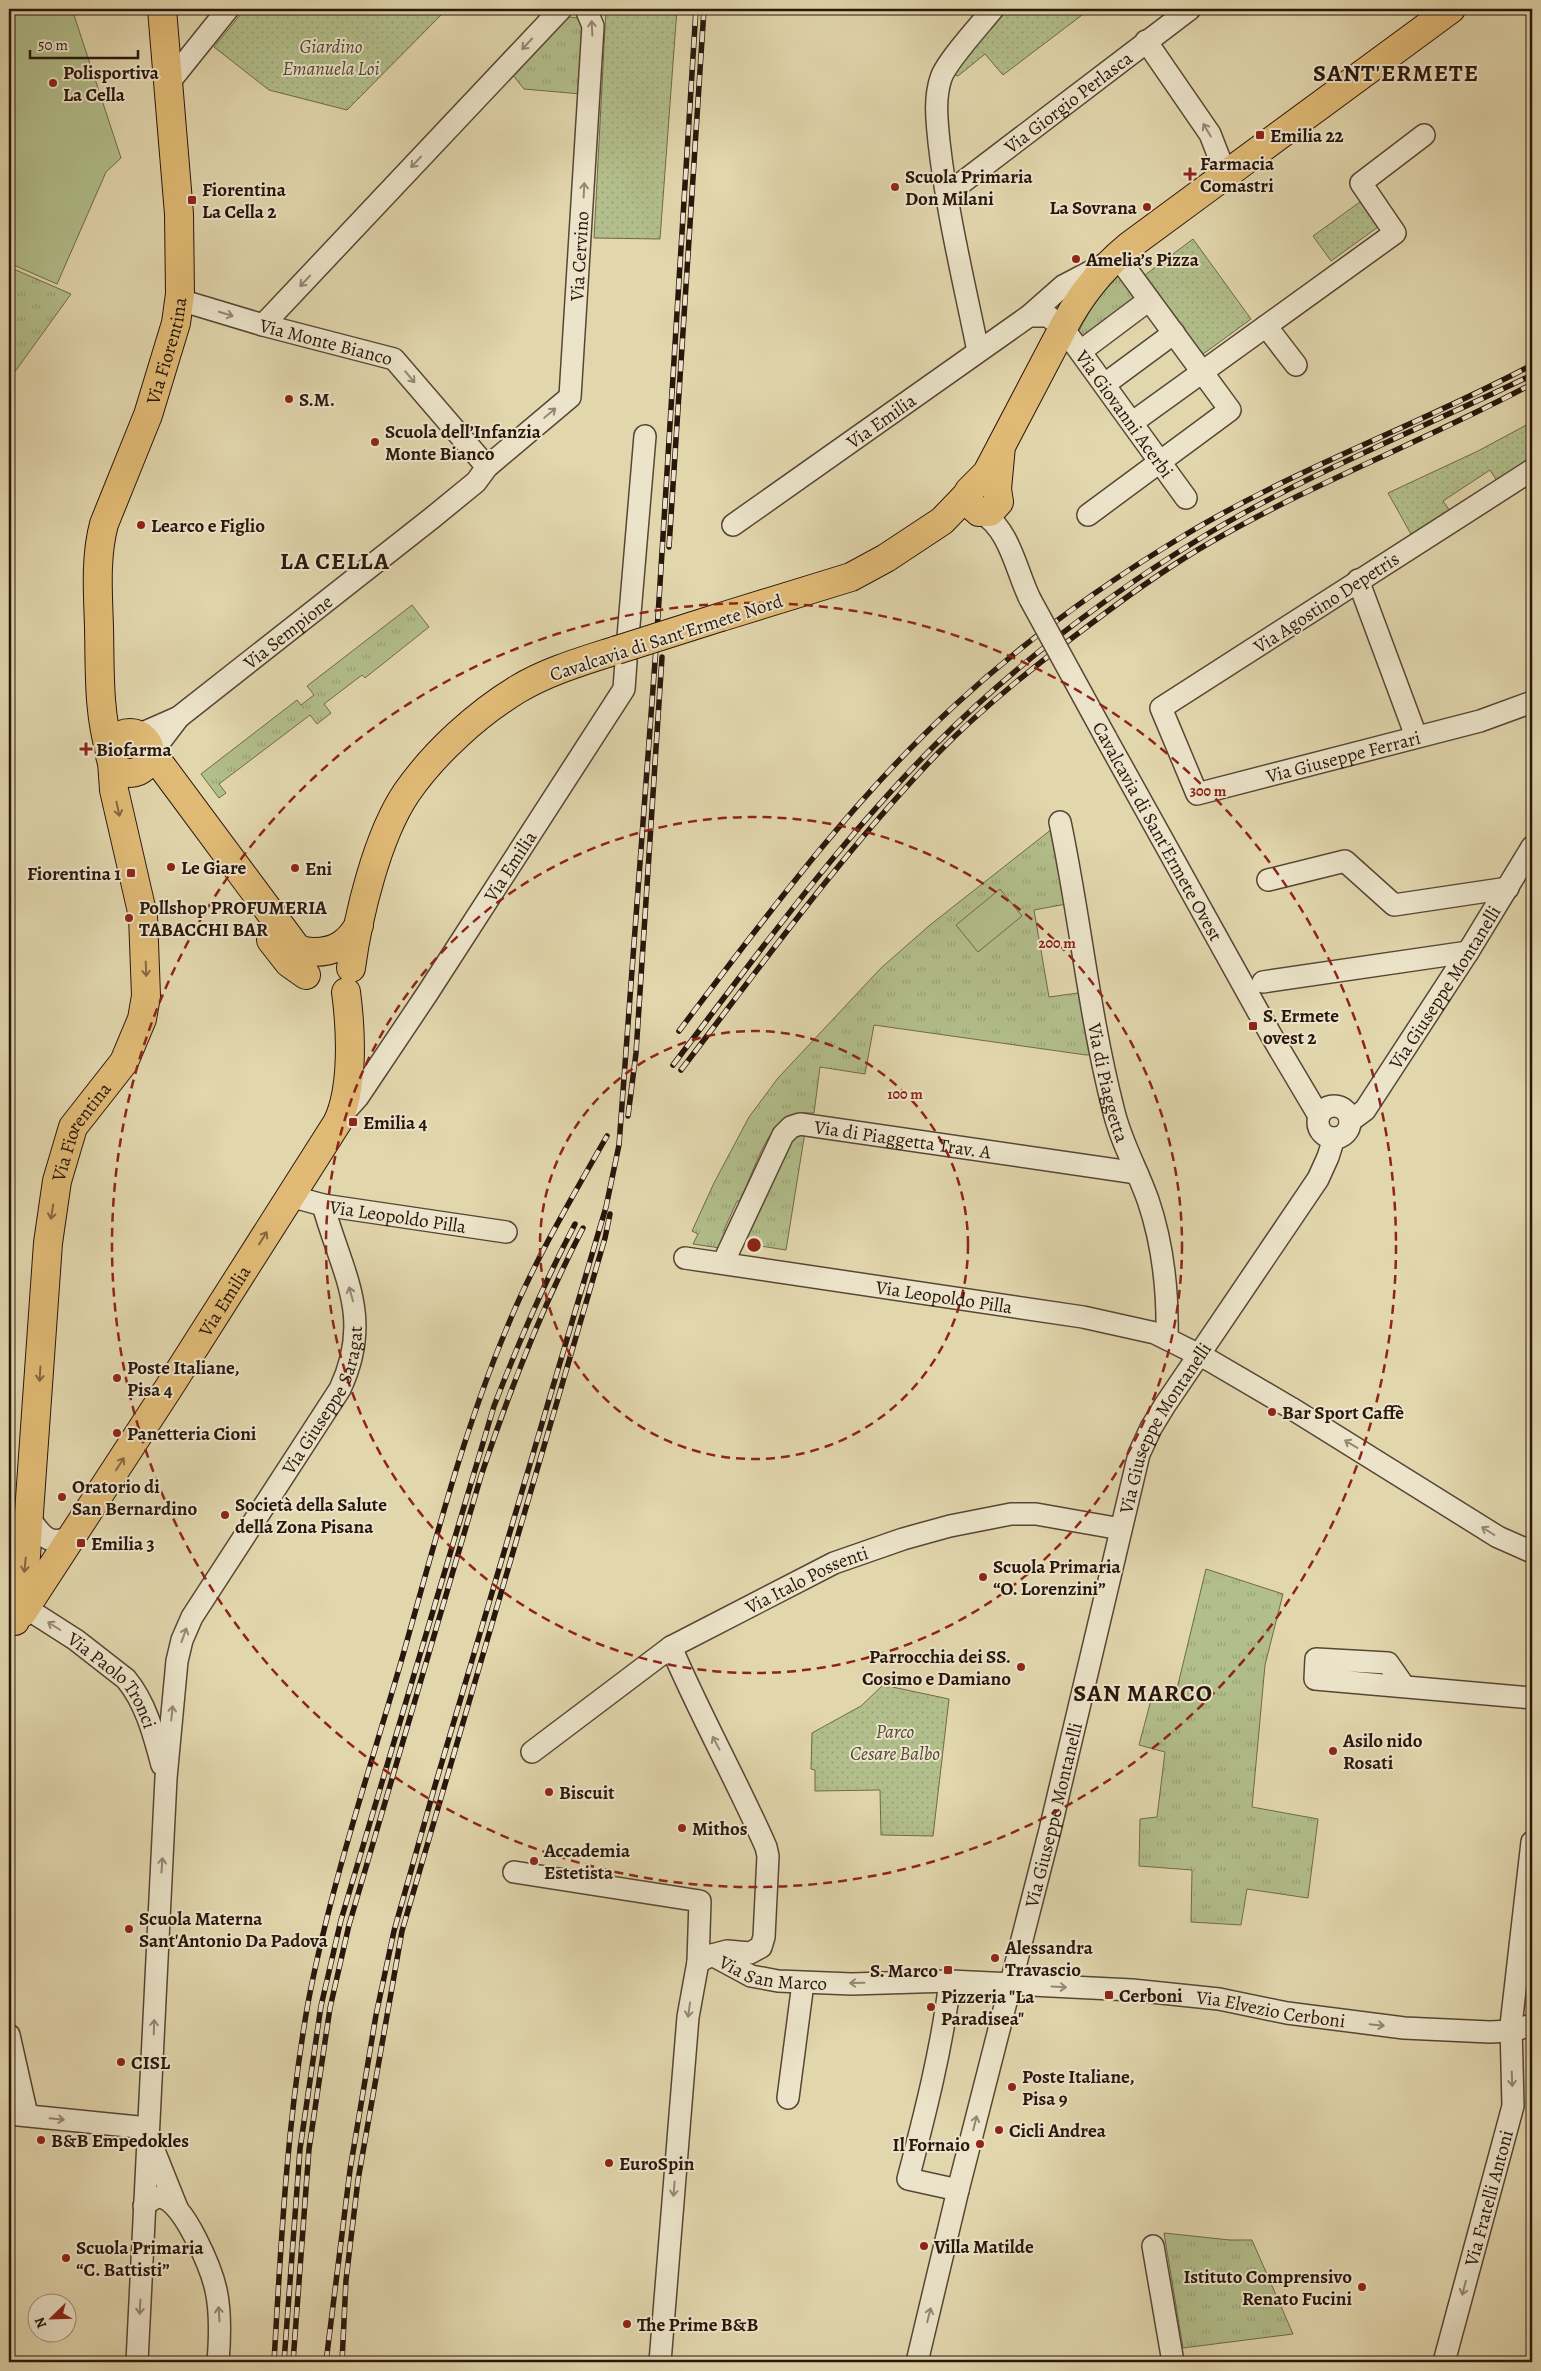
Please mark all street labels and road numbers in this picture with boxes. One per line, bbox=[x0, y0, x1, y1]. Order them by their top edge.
street label: Via Giorgio Perlasca bbox=[998, 45, 1138, 161]
street label: Via Cervino bbox=[564, 210, 596, 303]
street label: Via Fiorentina bbox=[140, 296, 193, 408]
street label: Via Monte Bianco bbox=[256, 312, 395, 372]
street label: Via Giovanni Acerbi bbox=[1069, 344, 1179, 484]
street label: Via Emilia bbox=[841, 388, 922, 456]
street label: Via Agostino Depetris bbox=[1248, 546, 1404, 660]
street label: Cavalcavia di Sant'Ermete Nord bbox=[546, 588, 787, 688]
street label: Via Sempione bbox=[237, 589, 338, 676]
street label: Cavalcavia di Sant'Ermete Ovest bbox=[1086, 717, 1228, 946]
street label: Via Giuseppe Ferrari bbox=[1262, 725, 1423, 790]
street label: Via Emilia bbox=[478, 826, 543, 908]
street label: Via Giuseppe Montanelli bbox=[1383, 901, 1507, 1075]
street label: Via di Piaggetta bbox=[1081, 1020, 1135, 1146]
street label: Via Fiorentina bbox=[45, 1077, 118, 1185]
street label: Via di Piaggetta Trav. A bbox=[812, 1114, 994, 1166]
street label: Via Leopoldo Pilla bbox=[327, 1194, 468, 1240]
street label: Via Emilia bbox=[192, 1261, 257, 1343]
street label: Via Leopoldo Pilla bbox=[873, 1274, 1014, 1320]
street label: Via Giuseppe Saragat bbox=[276, 1326, 369, 1480]
street label: Via Giuseppe Montanelli bbox=[1113, 1337, 1218, 1517]
street label: Via Italo Possenti bbox=[740, 1540, 872, 1621]
street label: Via Paolo Tronci bbox=[62, 1626, 163, 1732]
street label: Via Giuseppe Montanelli bbox=[1019, 1720, 1089, 1911]
street label: Via San Marco bbox=[713, 1949, 827, 1997]
street label: Via Elvezio Cerboni bbox=[1194, 1985, 1347, 2034]
street label: Via Fratelli Antoni bbox=[1458, 2127, 1520, 2270]

